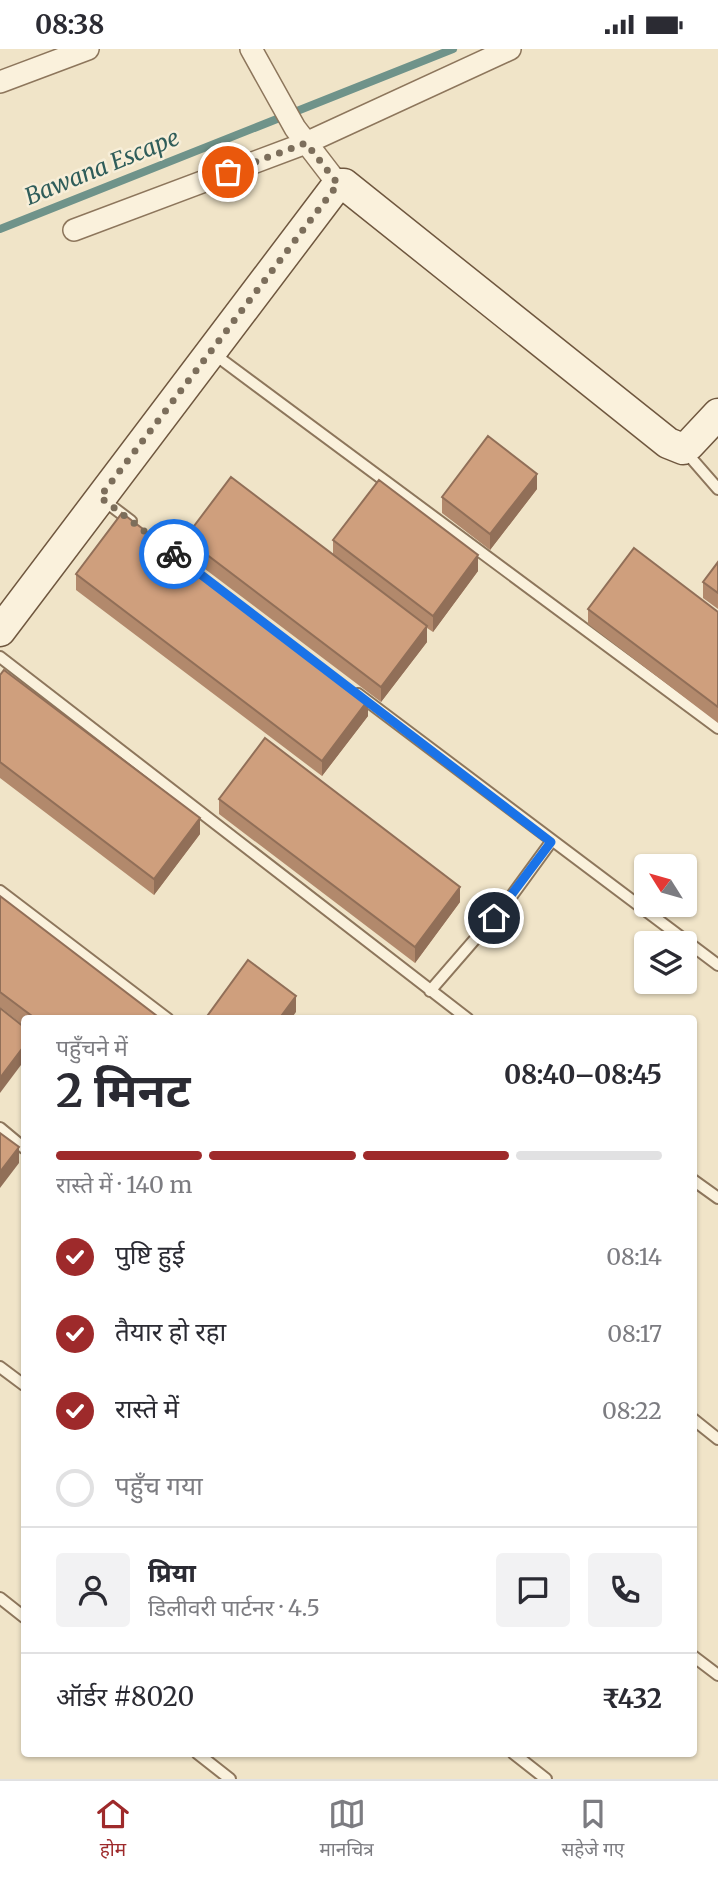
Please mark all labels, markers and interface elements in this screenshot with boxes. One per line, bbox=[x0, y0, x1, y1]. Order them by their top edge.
text: 08:38 bbox=[35, 8, 104, 41]
water label: Bawana Escape bbox=[20, 122, 183, 211]
pin bbox=[198, 142, 258, 202]
icon: bag bbox=[209, 153, 247, 191]
courier bbox=[139, 519, 209, 589]
icon: bike bbox=[155, 535, 193, 573]
north arrow bbox=[634, 854, 696, 917]
map controls bbox=[634, 854, 697, 994]
pin bbox=[464, 888, 524, 948]
icon: home bbox=[475, 899, 513, 937]
button: layers bbox=[634, 931, 697, 994]
text: पहुँचने में bbox=[56, 1033, 128, 1062]
text: 08:40–08:45 bbox=[504, 1058, 662, 1091]
text: 2 मिनट bbox=[56, 1062, 191, 1120]
text: रास्ते में · 140 m bbox=[56, 1170, 192, 1199]
icon: check bbox=[56, 1238, 94, 1276]
text: पुष्टि हुई bbox=[115, 1238, 184, 1271]
text: 08:14 bbox=[606, 1242, 662, 1271]
icon: check bbox=[56, 1315, 94, 1353]
text: तैयार हो रहा bbox=[115, 1315, 226, 1348]
text: 08:17 bbox=[607, 1319, 662, 1348]
icon: check bbox=[56, 1392, 94, 1430]
text: रास्ते में bbox=[115, 1392, 179, 1425]
text: 08:22 bbox=[602, 1396, 662, 1425]
text: पहुँच गया bbox=[115, 1469, 203, 1502]
button: person bbox=[56, 1553, 130, 1627]
button: chat bbox=[496, 1553, 570, 1627]
button: phone bbox=[588, 1553, 662, 1627]
text: प्रिया bbox=[148, 1556, 196, 1589]
text: डिलीवरी पार्टनर · 4.5 bbox=[148, 1593, 320, 1622]
text: ऑर्डर #8020 bbox=[56, 1680, 194, 1713]
text: ₹432 bbox=[601, 1682, 662, 1715]
tab: होम bbox=[94, 1795, 132, 1864]
tab: मानचित्र bbox=[319, 1795, 374, 1864]
tab: सहेजे गए bbox=[561, 1795, 624, 1864]

